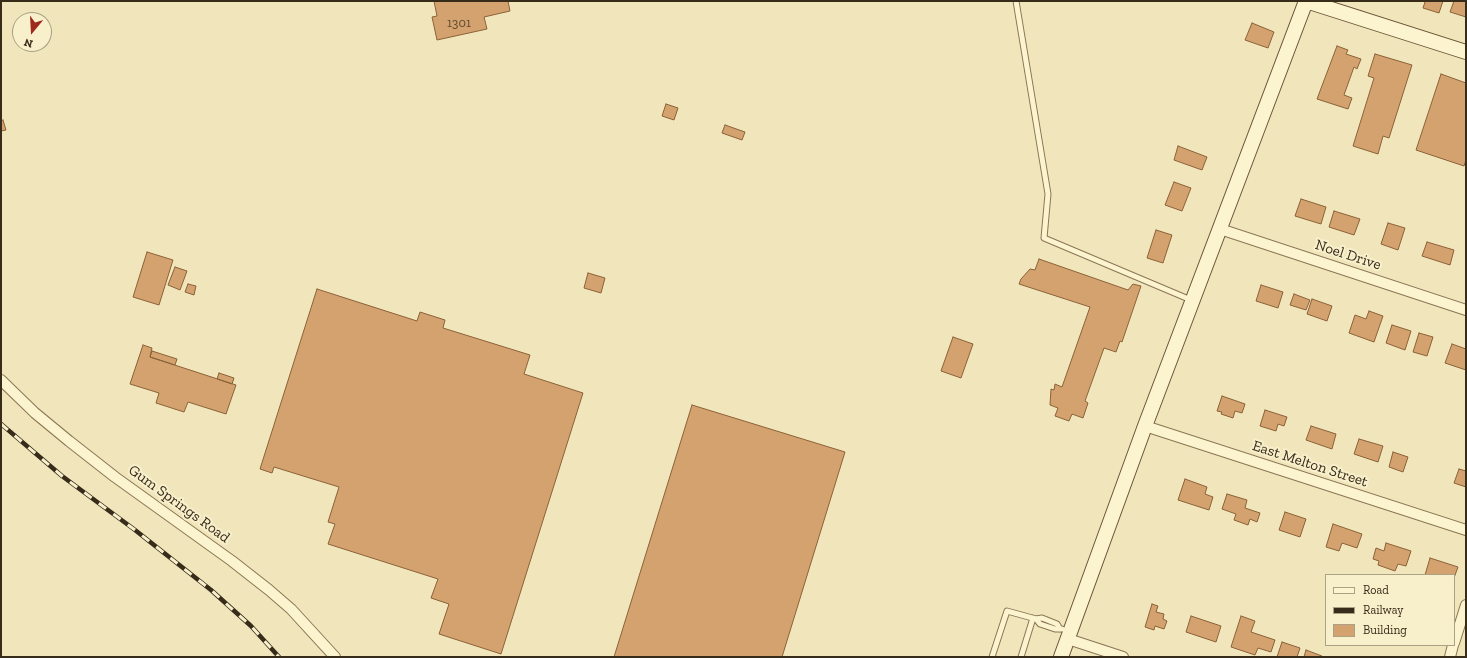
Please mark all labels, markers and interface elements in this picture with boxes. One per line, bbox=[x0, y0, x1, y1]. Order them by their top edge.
north arrow bbox=[12, 12, 52, 52]
house number: 1301 bbox=[447, 15, 471, 31]
text: N bbox=[22, 35, 34, 50]
street label: Noel Drive bbox=[1313, 236, 1383, 274]
street label: East Melton Street bbox=[1250, 437, 1370, 491]
street label: Gum Springs Road bbox=[125, 461, 233, 547]
legend bbox=[1325, 574, 1455, 646]
text: Road bbox=[1363, 583, 1389, 597]
text: Railway bbox=[1363, 603, 1404, 617]
text: Building bbox=[1363, 623, 1407, 637]

